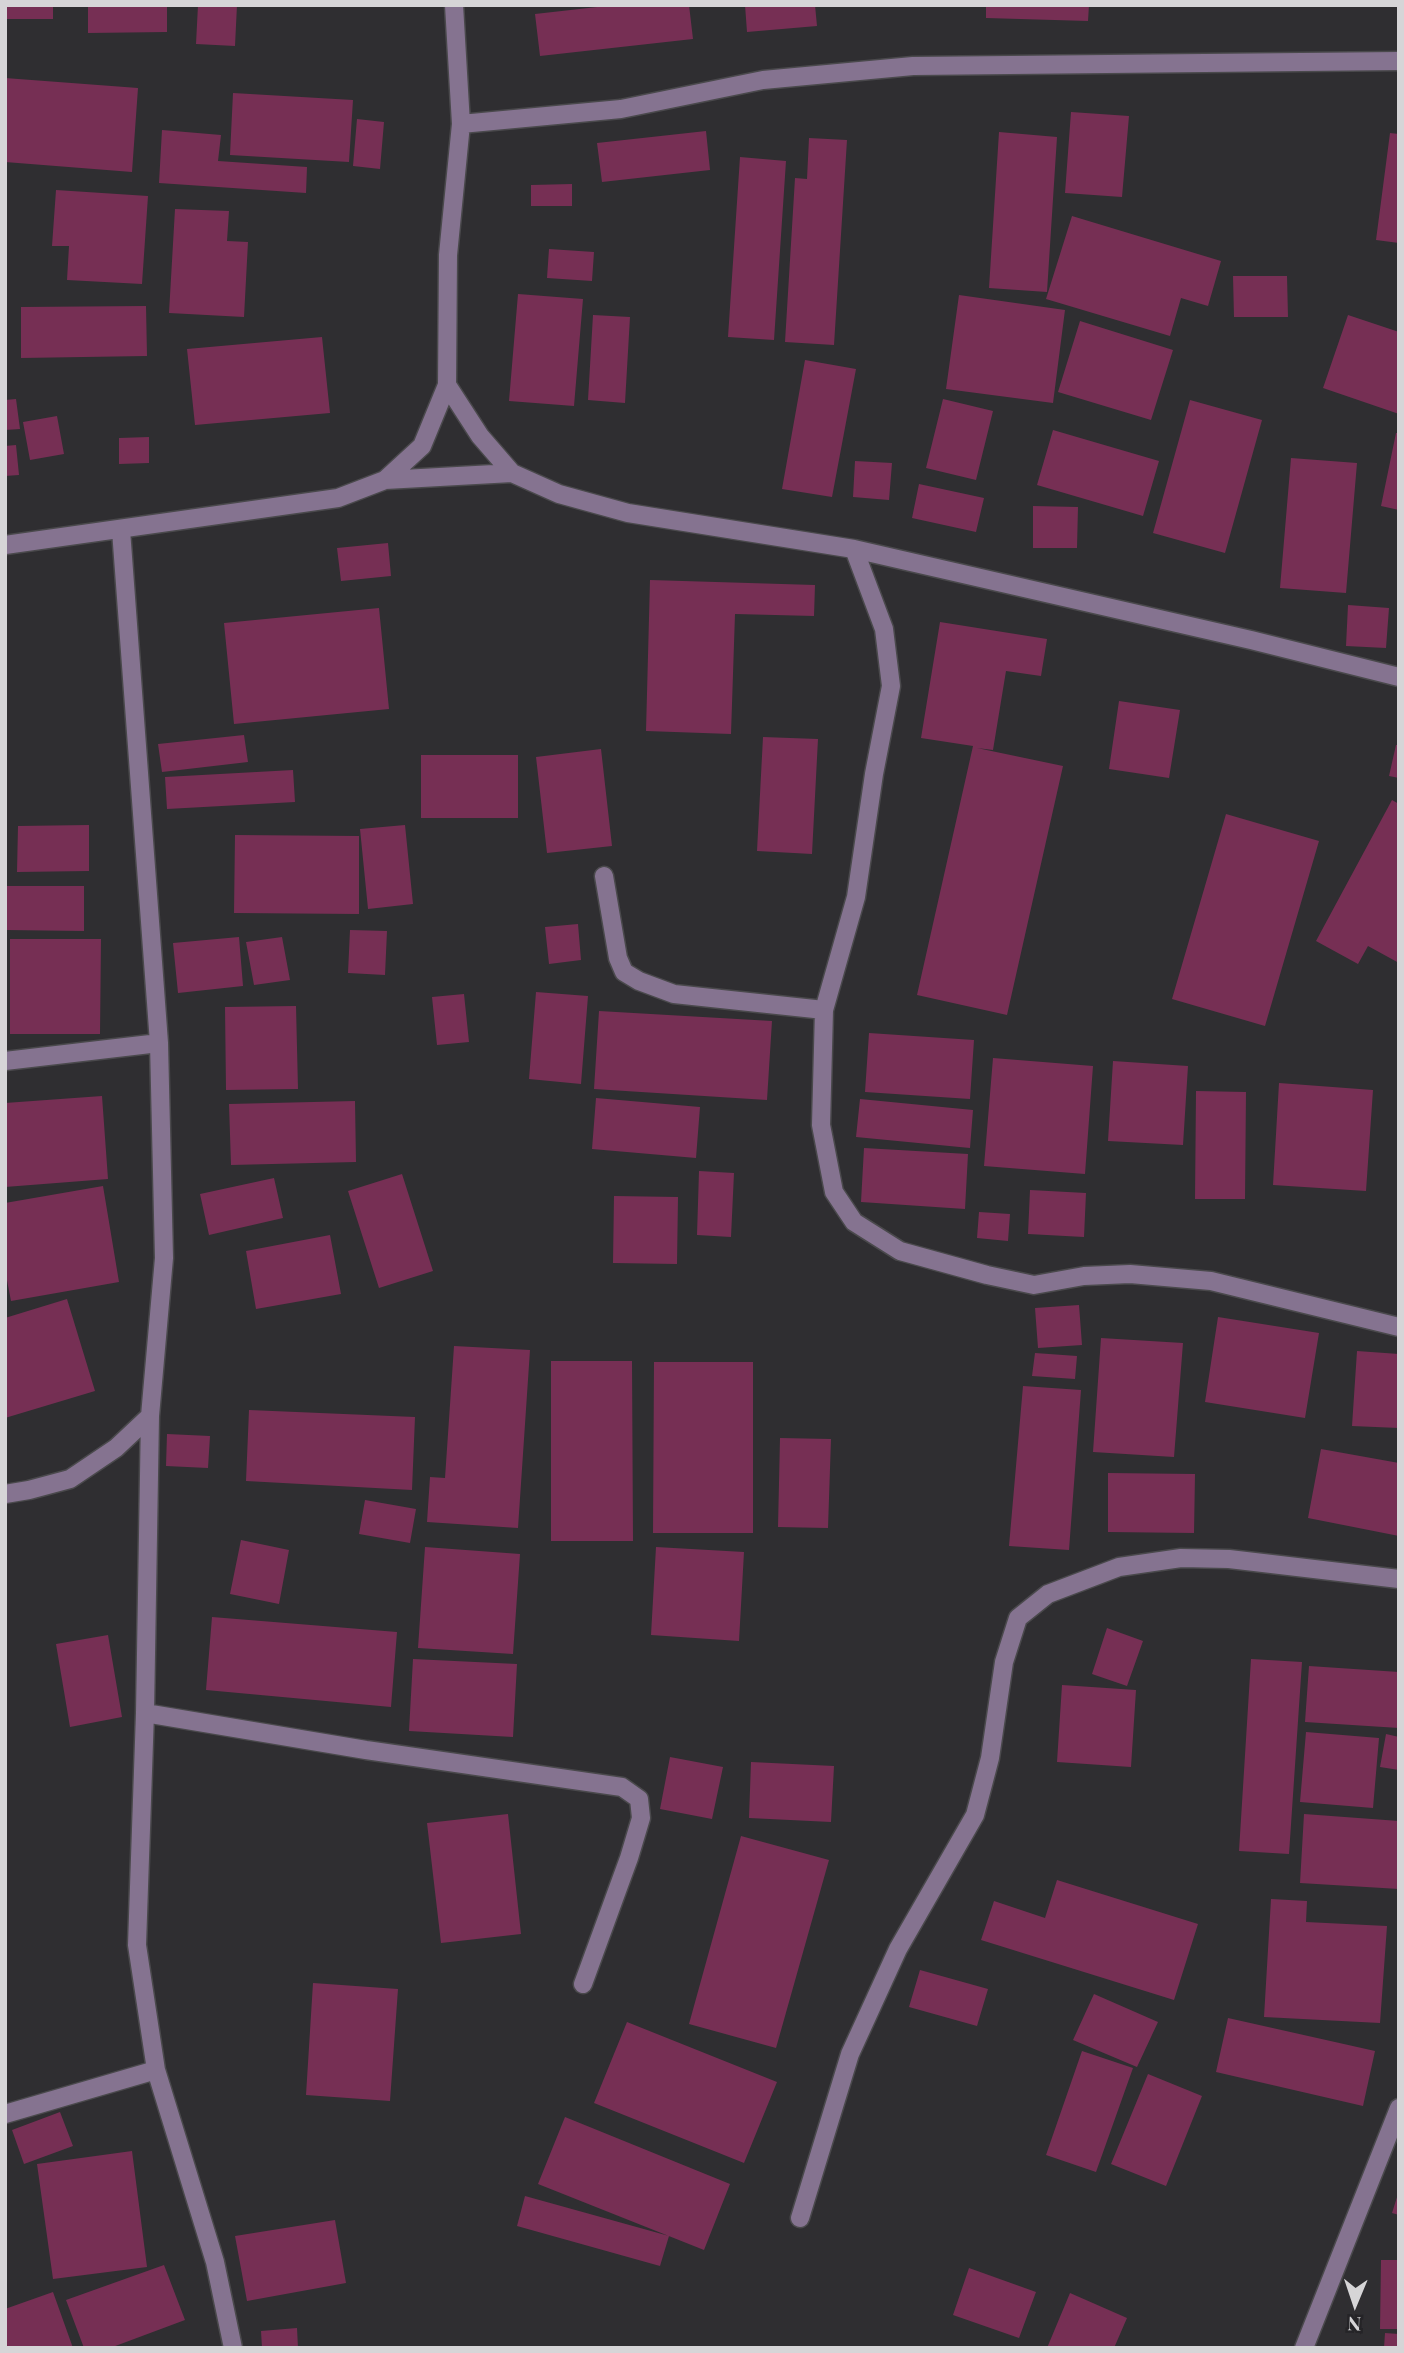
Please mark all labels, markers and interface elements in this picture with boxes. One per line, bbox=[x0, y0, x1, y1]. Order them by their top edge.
north arrow bbox=[1320, 2269, 1390, 2339]
text: N bbox=[1347, 2312, 1362, 2338]

